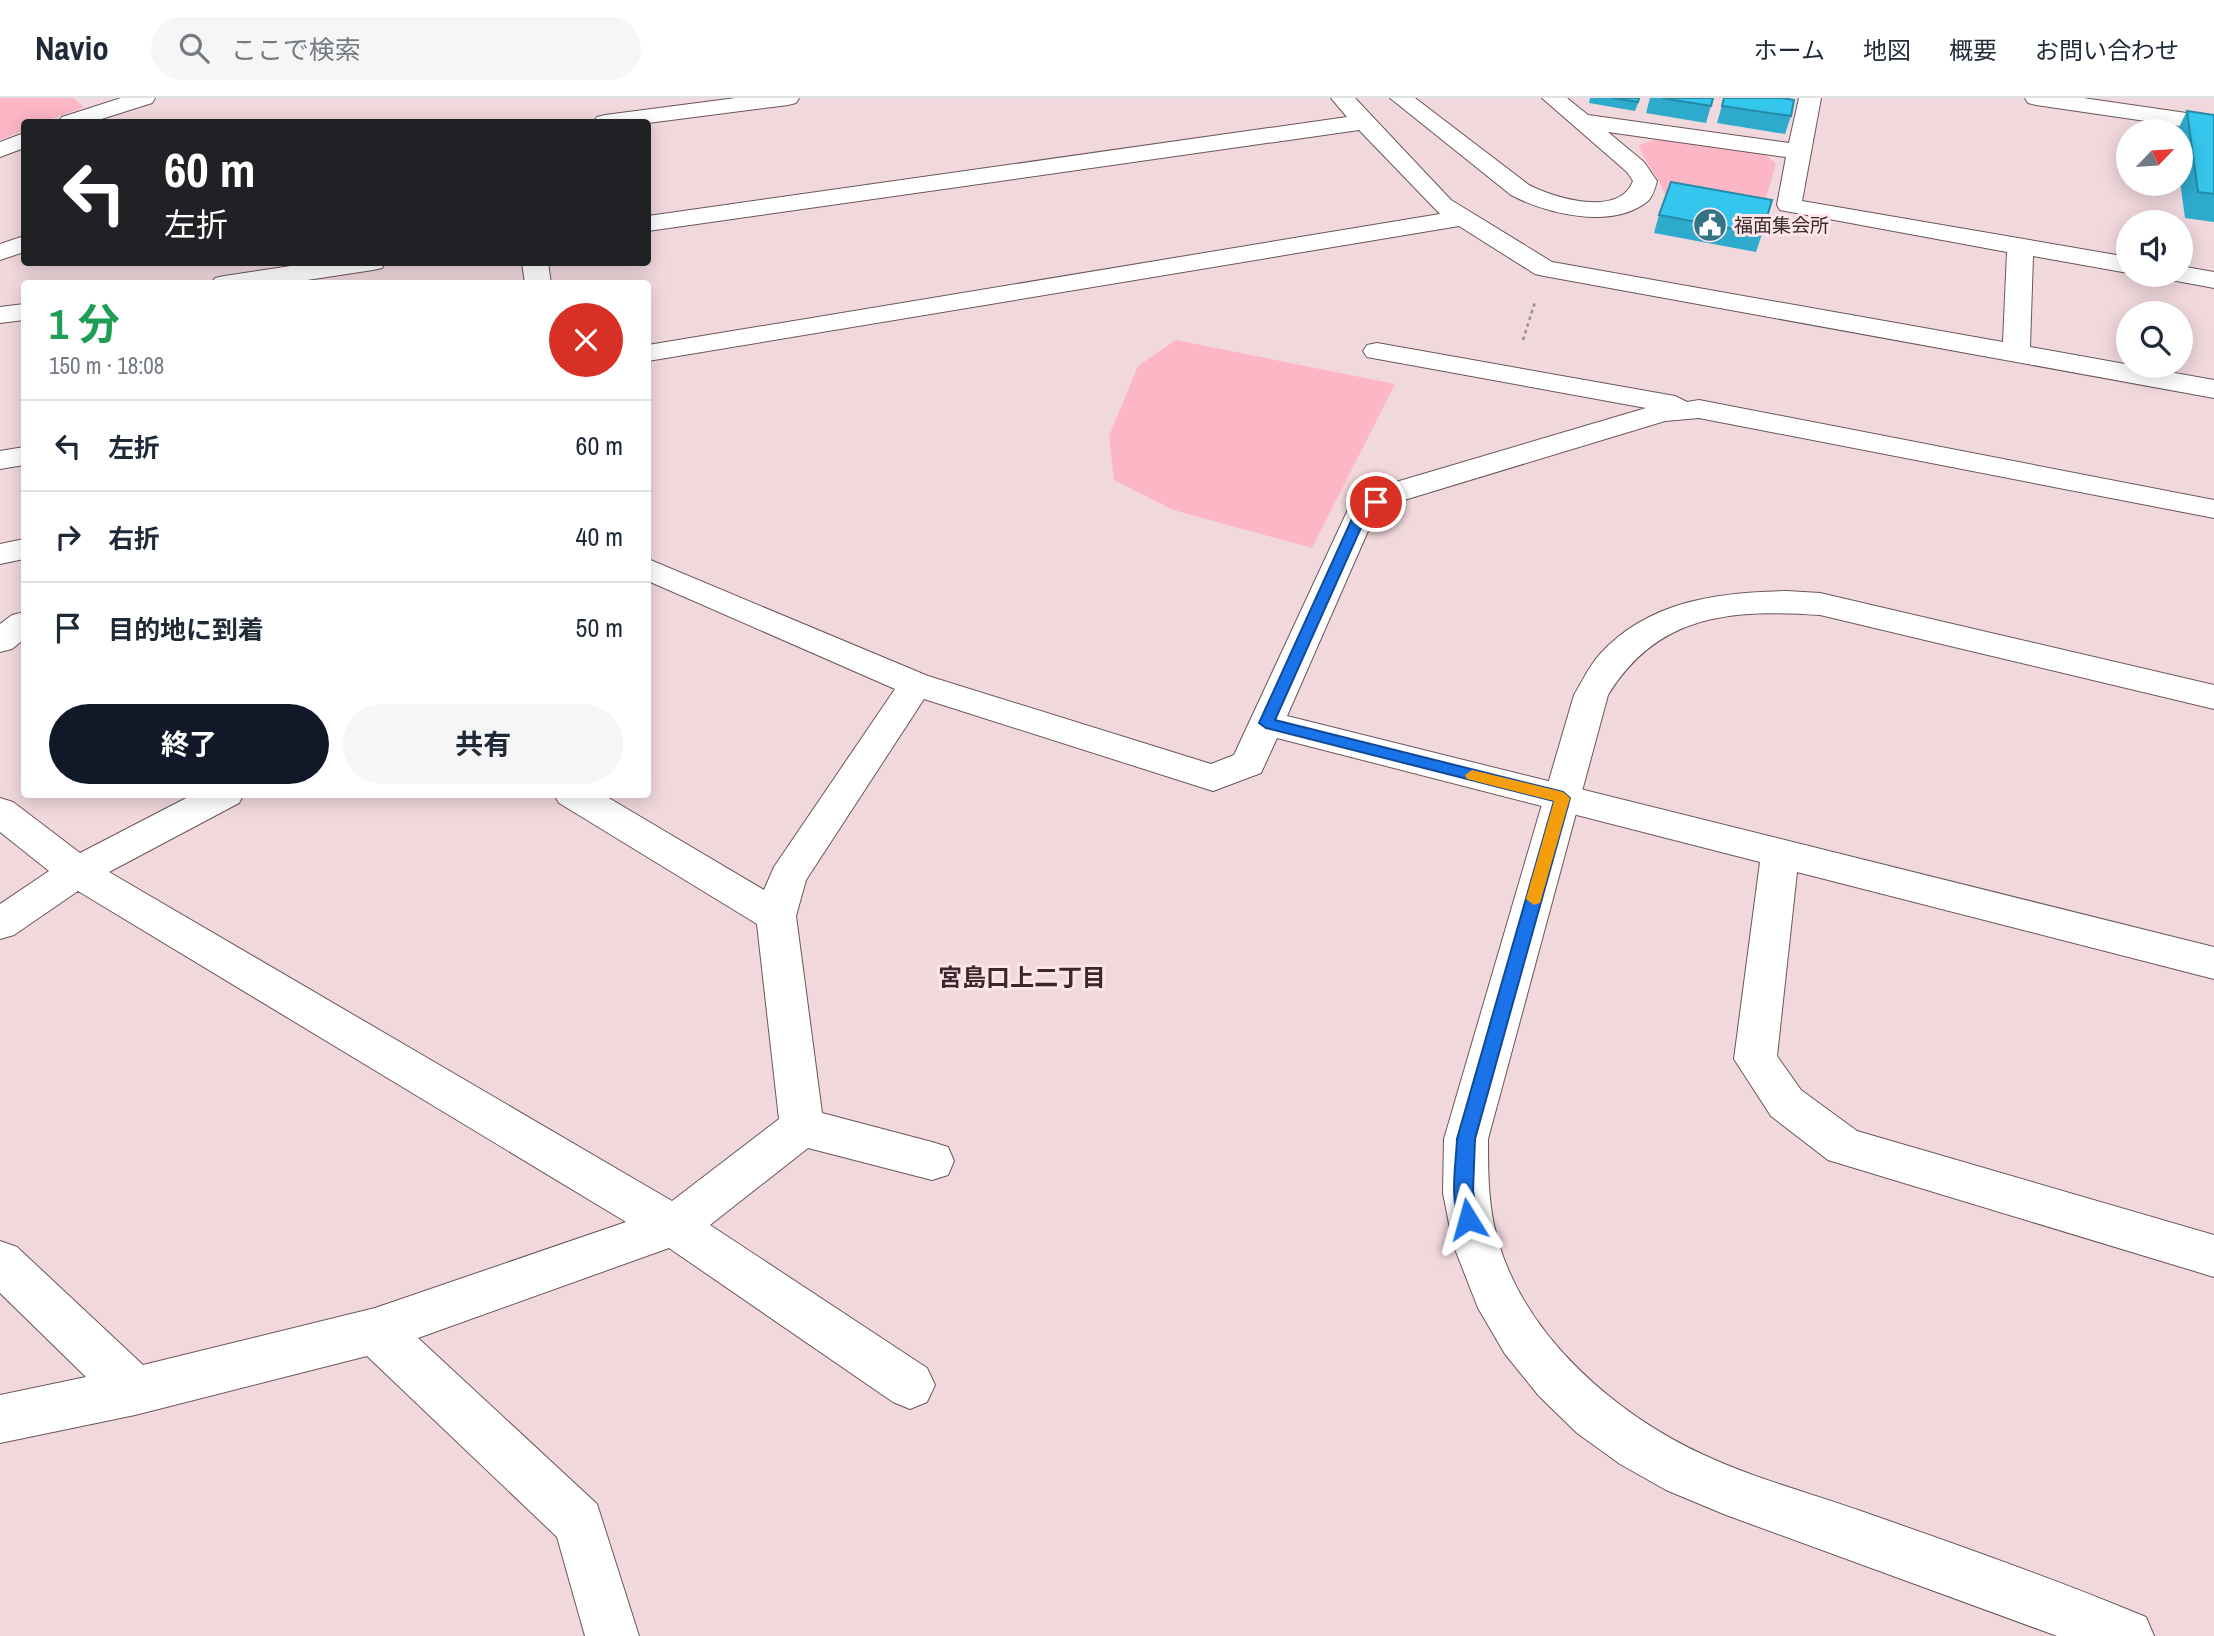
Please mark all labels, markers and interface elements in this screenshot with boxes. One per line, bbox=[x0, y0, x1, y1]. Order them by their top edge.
search box bbox=[151, 17, 641, 80]
text: Navio bbox=[35, 26, 109, 70]
icon: search bbox=[175, 29, 213, 67]
text: ここで検索 bbox=[231, 32, 361, 67]
text: ホーム bbox=[1754, 34, 1825, 66]
text: 地図 bbox=[1863, 34, 1911, 66]
text: 概要 bbox=[1949, 34, 1997, 66]
text: お問い合わせ bbox=[2035, 34, 2179, 66]
north arrow bbox=[2116, 119, 2193, 196]
map controls bbox=[2116, 119, 2193, 378]
text: 60 m bbox=[164, 136, 256, 202]
icon: left bbox=[49, 147, 140, 238]
text: 左折 bbox=[164, 203, 228, 246]
public building icon: 福面集会所 bbox=[1691, 206, 1729, 244]
button: sound bbox=[2116, 210, 2193, 287]
place label: 福面集会所 bbox=[1734, 212, 1829, 238]
text: 1 分 bbox=[49, 296, 120, 352]
button: search bbox=[2116, 301, 2193, 378]
button: close bbox=[549, 303, 623, 377]
text: 150 m · 18:08 bbox=[49, 350, 164, 381]
icon: left bbox=[49, 427, 87, 465]
text: 60 m bbox=[576, 428, 623, 463]
text: 左折 bbox=[108, 430, 160, 465]
pin bbox=[1346, 472, 1406, 532]
icon: arrive bbox=[1357, 483, 1395, 521]
icon: right bbox=[49, 518, 87, 556]
text: 40 m bbox=[576, 519, 623, 554]
text: 右折 bbox=[108, 521, 160, 556]
icon: arrive bbox=[49, 609, 87, 647]
text: 50 m bbox=[576, 610, 623, 645]
text: 目的地に到着 bbox=[108, 612, 264, 647]
button: 終了 bbox=[49, 704, 329, 784]
button: 共有 bbox=[343, 704, 623, 784]
district label: 宮島口上二丁目 bbox=[938, 961, 1106, 993]
position arrow bbox=[1431, 1182, 1505, 1256]

